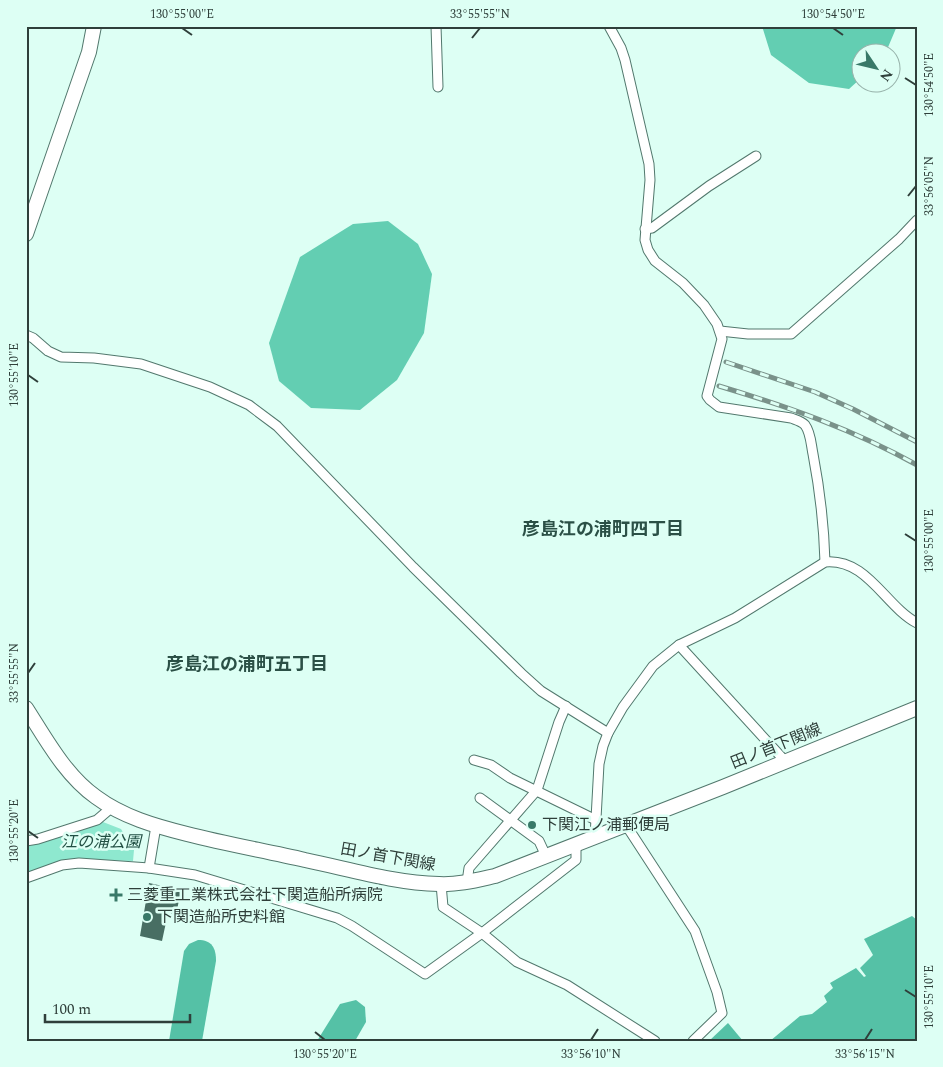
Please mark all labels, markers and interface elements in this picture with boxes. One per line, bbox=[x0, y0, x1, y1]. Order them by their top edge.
text: 130°55'00"E bbox=[150, 5, 214, 24]
text: 33°55'55"N bbox=[450, 5, 510, 24]
text: 130°54'50"E bbox=[801, 5, 865, 24]
north arrow bbox=[850, 42, 900, 92]
text: 130°54'50"E bbox=[920, 53, 939, 117]
text: N bbox=[874, 64, 898, 86]
text: 33°56'05"N bbox=[920, 156, 939, 216]
text: 130°55'10"E bbox=[5, 343, 24, 407]
text: 130°55'00"E bbox=[920, 509, 939, 573]
district label: 彦島江の浦町四丁目 bbox=[522, 516, 684, 543]
text: 33°55'55"N bbox=[5, 643, 24, 703]
district label: 彦島江の浦町五丁目 bbox=[166, 651, 328, 678]
street label: 田ノ首下関線 bbox=[727, 717, 825, 775]
text: 130°55'20"E bbox=[5, 799, 24, 863]
place label: 下関江ノ浦郵便局 bbox=[542, 813, 670, 837]
marker: 下関江ノ浦郵便局 bbox=[526, 819, 538, 831]
park label: 江の浦公園 bbox=[61, 830, 143, 854]
street label: 田ノ首下関線 bbox=[339, 837, 437, 877]
place label: 三菱重工業株式会社下関造船所病院 bbox=[127, 883, 383, 907]
marker: 三菱重工業株式会社下関造船所病院 bbox=[109, 888, 123, 902]
place label: 下関造船所史料館 bbox=[157, 905, 285, 929]
marker: 下関造船所史料館 bbox=[141, 911, 153, 923]
text: 130°55'10"E bbox=[920, 965, 939, 1029]
scale bar bbox=[45, 992, 190, 1024]
text: 100 m bbox=[52, 998, 91, 1021]
text: 130°55'20"E bbox=[293, 1045, 357, 1064]
text: 33°56'10"N bbox=[561, 1045, 621, 1064]
text: 33°56'15"N bbox=[835, 1045, 895, 1064]

